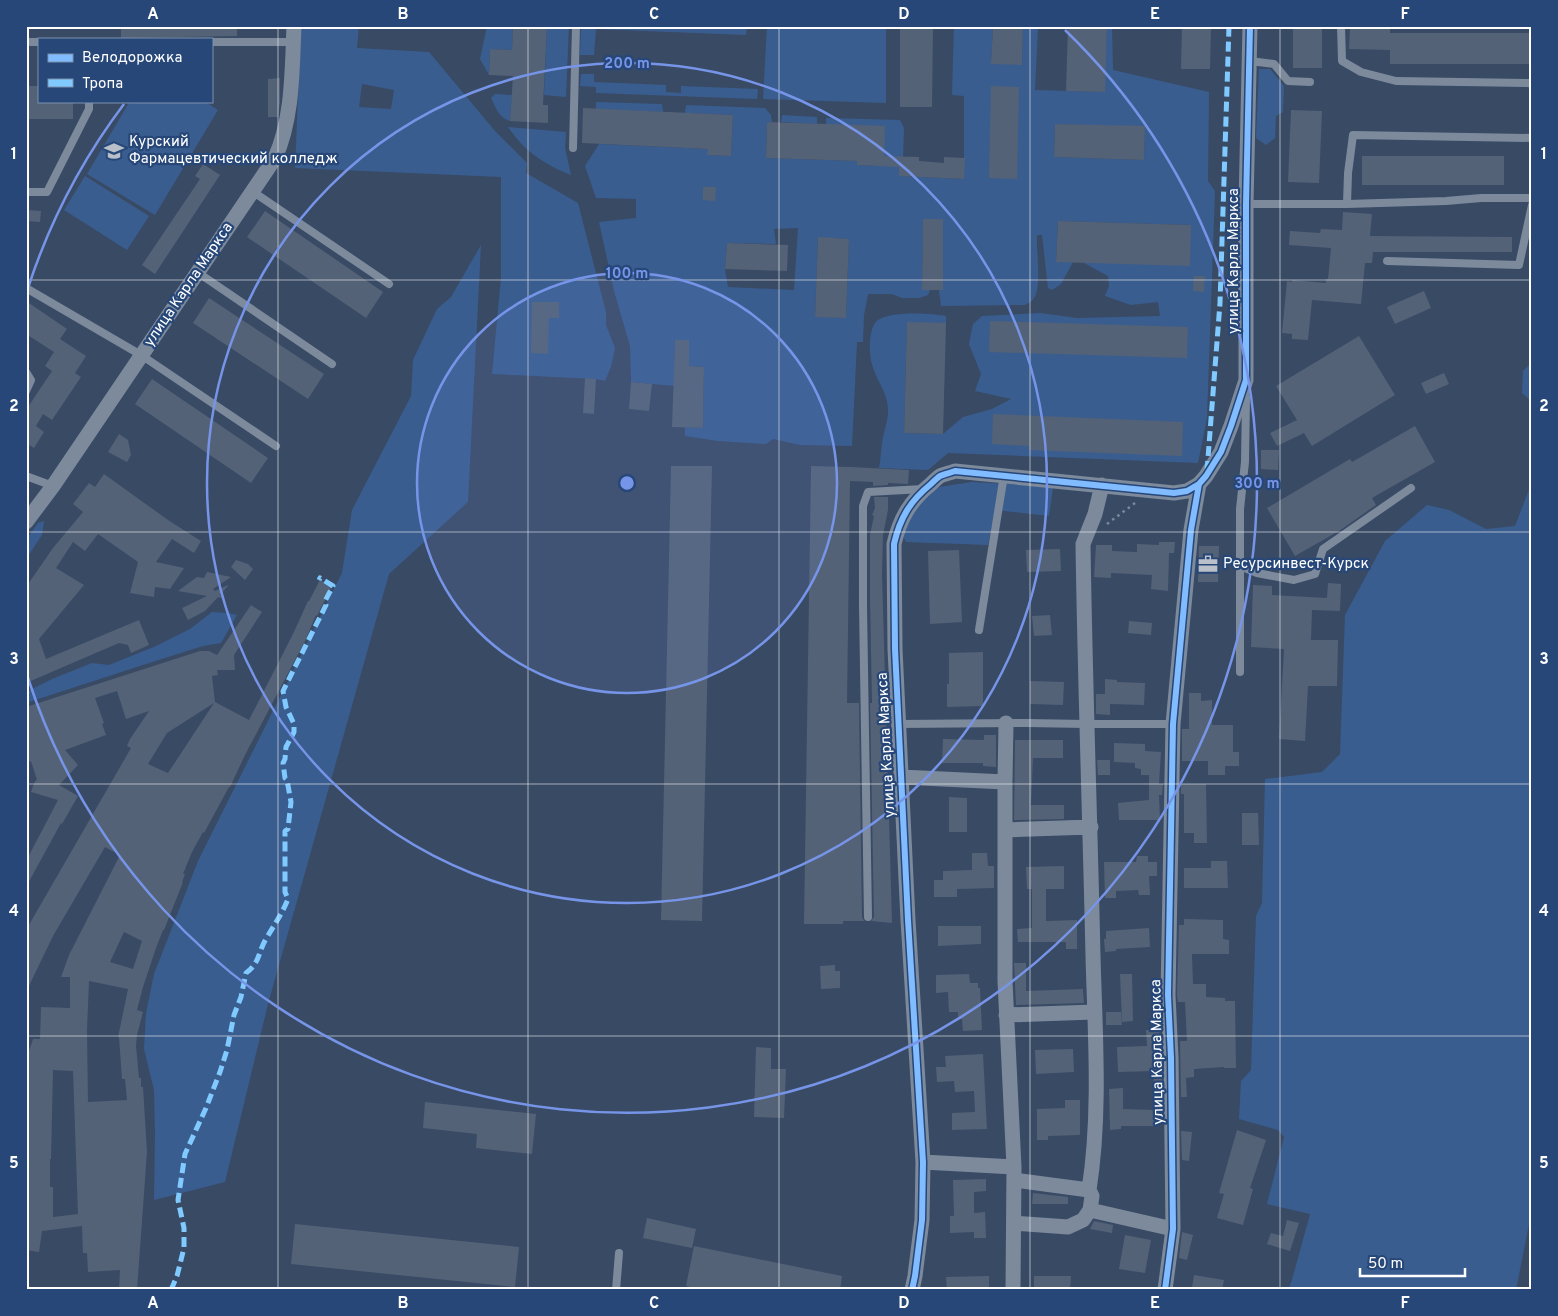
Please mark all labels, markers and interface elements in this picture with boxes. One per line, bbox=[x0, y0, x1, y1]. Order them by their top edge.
text: A bbox=[147, 5, 159, 25]
text: B bbox=[397, 5, 409, 25]
text: C bbox=[649, 5, 659, 25]
text: D bbox=[898, 5, 910, 25]
text: E bbox=[1150, 5, 1160, 25]
text: F bbox=[1400, 5, 1410, 25]
legend bbox=[38, 38, 212, 102]
text: Велодорожка bbox=[82, 49, 182, 68]
text: 200 m bbox=[604, 55, 650, 74]
text: Тропа bbox=[82, 75, 123, 94]
place label: Курский Фармацевтический колледж bbox=[129, 133, 338, 169]
school or university icon: Курский Фармацевтический колледж bbox=[103, 140, 125, 162]
text: 1 bbox=[11, 145, 17, 165]
text: 1 bbox=[1541, 145, 1547, 165]
street label: улица Карла Маркса bbox=[1225, 188, 1244, 334]
street label: улица Карла Маркса bbox=[140, 219, 238, 351]
text: 100 m bbox=[606, 265, 648, 284]
text: 2 bbox=[9, 397, 19, 417]
text: 2 bbox=[1539, 397, 1549, 417]
centre of rings bbox=[618, 474, 636, 492]
text: 300 m bbox=[1234, 475, 1280, 494]
office icon: Ресурсинвест-Курск bbox=[1197, 553, 1219, 575]
place label: Ресурсинвест-Курск bbox=[1223, 555, 1369, 574]
text: 3 bbox=[9, 650, 19, 670]
text: 3 bbox=[1539, 650, 1549, 670]
street label: улица Карла Маркса bbox=[874, 672, 900, 818]
text: 4 bbox=[9, 902, 19, 922]
text: 4 bbox=[1539, 902, 1549, 922]
street label: улица Карла Маркса bbox=[1147, 979, 1169, 1125]
text: 5 bbox=[9, 1154, 19, 1174]
text: 5 bbox=[1539, 1154, 1549, 1174]
scale bar bbox=[1360, 1246, 1466, 1278]
text: 50 m bbox=[1368, 1255, 1403, 1274]
text: A bbox=[147, 1294, 159, 1314]
text: B bbox=[397, 1294, 409, 1314]
text: C bbox=[649, 1294, 659, 1314]
text: D bbox=[898, 1294, 910, 1314]
text: E bbox=[1150, 1294, 1160, 1314]
text: F bbox=[1400, 1294, 1410, 1314]

